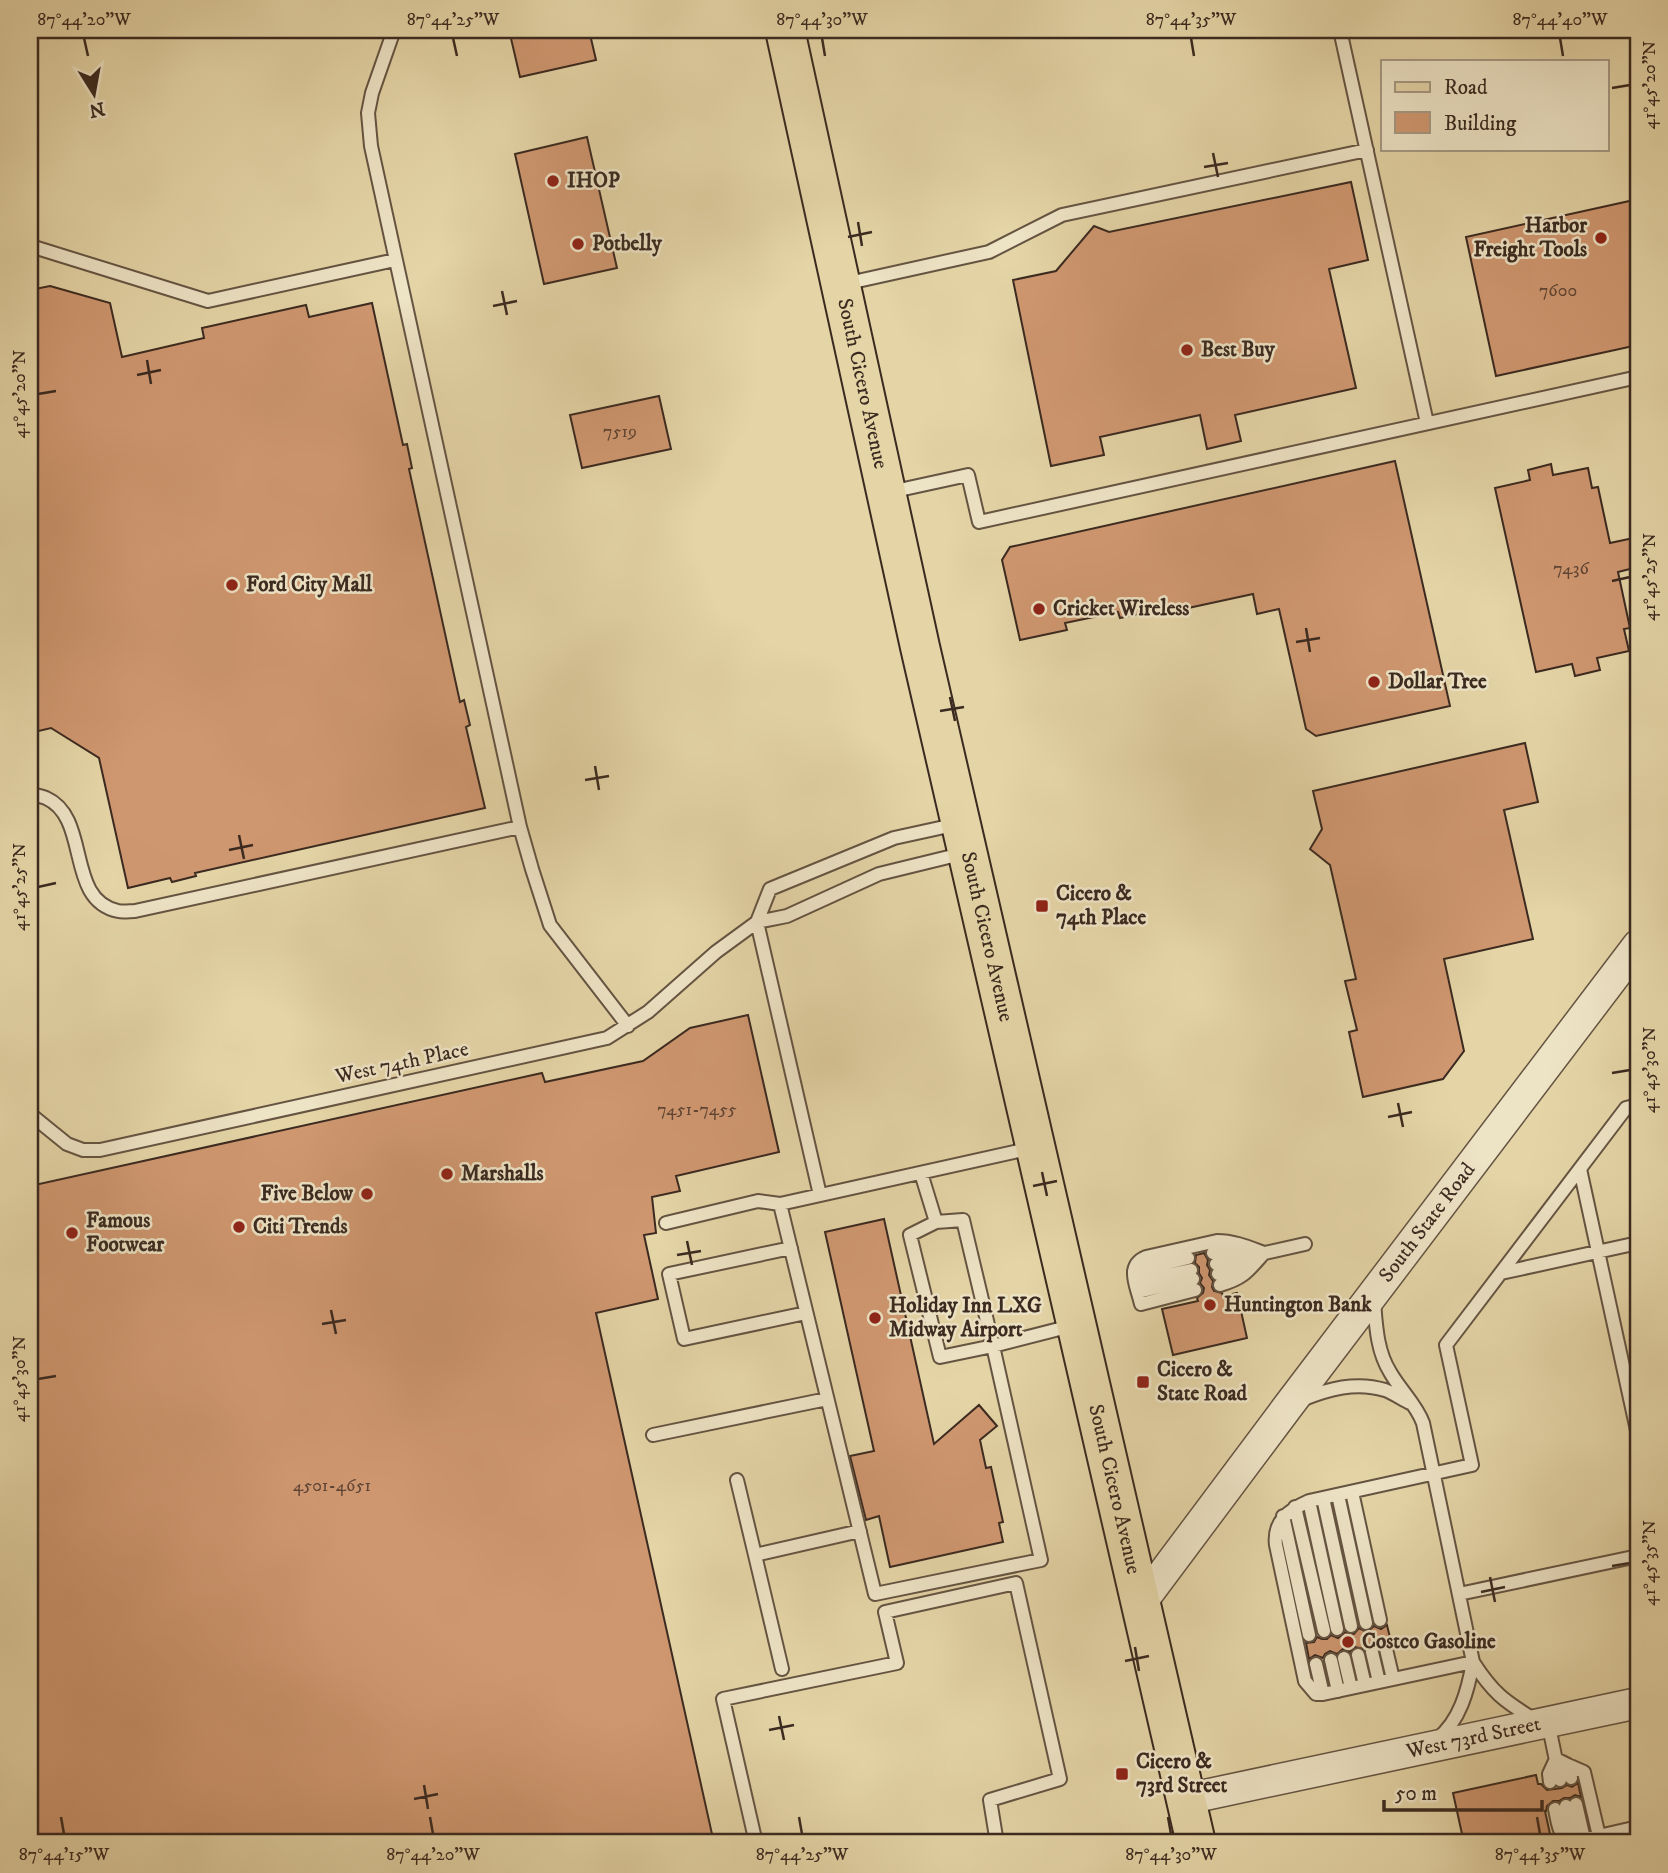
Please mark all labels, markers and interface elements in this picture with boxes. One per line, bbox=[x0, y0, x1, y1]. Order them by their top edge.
text: 87°44'20"W bbox=[37, 9, 131, 31]
text: 87°44'25"W bbox=[407, 9, 500, 31]
text: 87°44'30"W bbox=[776, 9, 868, 31]
text: 87°44'35"W bbox=[1146, 9, 1237, 31]
text: 87°44'40"W bbox=[1512, 9, 1608, 31]
text: 41°45'20"N bbox=[1639, 40, 1661, 129]
north arrow bbox=[60, 60, 130, 130]
legend bbox=[1381, 60, 1608, 150]
text: Road bbox=[1444, 75, 1488, 101]
text: N bbox=[87, 96, 107, 122]
text: Building bbox=[1444, 111, 1517, 137]
place label: IHOP bbox=[567, 168, 621, 194]
marker: IHOP bbox=[545, 173, 561, 189]
place label: Harbor Freight Tools bbox=[1474, 213, 1588, 263]
marker: Harbor Freight Tools bbox=[1593, 230, 1609, 246]
place label: Potbelly bbox=[592, 231, 663, 257]
marker: Potbelly bbox=[570, 236, 586, 252]
house number: 7600 bbox=[1539, 280, 1577, 302]
street label: South Cicero Avenue bbox=[831, 296, 894, 472]
place label: Best Buy bbox=[1201, 337, 1276, 363]
marker: Best Buy bbox=[1179, 342, 1195, 358]
text: 41°45'20"N bbox=[9, 349, 31, 438]
house number: 7519 bbox=[603, 421, 637, 443]
text: 41°45'25"N bbox=[1639, 533, 1661, 621]
house number: 7436 bbox=[1553, 558, 1589, 580]
place label: Ford City Mall bbox=[246, 572, 373, 598]
marker: Ford City Mall bbox=[224, 577, 240, 593]
place label: Cricket Wireless bbox=[1053, 596, 1189, 622]
marker: Cricket Wireless bbox=[1031, 601, 1047, 617]
place label: Dollar Tree bbox=[1388, 669, 1487, 695]
marker: Dollar Tree bbox=[1366, 674, 1382, 690]
text: 41°45'25"N bbox=[9, 843, 31, 931]
street label: South Cicero Avenue bbox=[955, 849, 1019, 1025]
place label: Cicero & 74th Place bbox=[1056, 881, 1146, 931]
marker: Cicero & 74th Place bbox=[1034, 898, 1050, 914]
text: 41°45'30"N bbox=[1639, 1026, 1661, 1113]
street label: West 74th Place bbox=[332, 1036, 471, 1090]
house number: 7451-7455 bbox=[657, 1099, 737, 1121]
street label: South State Road bbox=[1373, 1157, 1481, 1288]
place label: Marshalls bbox=[461, 1161, 544, 1187]
marker: Marshalls bbox=[439, 1166, 455, 1182]
place label: Five Below bbox=[261, 1181, 354, 1207]
marker: Five Below bbox=[359, 1186, 375, 1202]
place label: Famous Footwear bbox=[86, 1208, 165, 1258]
place label: Citi Trends bbox=[253, 1214, 348, 1240]
marker: Citi Trends bbox=[231, 1219, 247, 1235]
marker: Famous Footwear bbox=[64, 1225, 80, 1241]
place label: Huntington Bank bbox=[1224, 1292, 1372, 1318]
place label: Holiday Inn LXG Midway Airport bbox=[889, 1293, 1042, 1343]
marker: Huntington Bank bbox=[1202, 1297, 1218, 1313]
marker: Holiday Inn LXG Midway Airport bbox=[867, 1310, 883, 1326]
text: 41°45'30"N bbox=[9, 1335, 31, 1422]
place label: Cicero & State Road bbox=[1157, 1357, 1248, 1407]
marker: Cicero & State Road bbox=[1135, 1374, 1151, 1390]
street label: South Cicero Avenue bbox=[1082, 1402, 1147, 1577]
house number: 4501-4651 bbox=[293, 1475, 371, 1497]
text: 41°45'35"N bbox=[1639, 1520, 1661, 1606]
place label: Costco Gasoline bbox=[1362, 1629, 1496, 1655]
marker: Costco Gasoline bbox=[1340, 1634, 1356, 1650]
street label: West 73rd Street bbox=[1403, 1711, 1543, 1765]
place label: Cicero & 73rd Street bbox=[1136, 1749, 1228, 1799]
marker: Cicero & 73rd Street bbox=[1114, 1766, 1130, 1782]
scale bar bbox=[1384, 1768, 1542, 1812]
text: 50 m bbox=[1395, 1781, 1437, 1807]
text: 87°44'15"W bbox=[19, 1844, 110, 1866]
text: 87°44'20"W bbox=[386, 1844, 480, 1866]
text: 87°44'25"W bbox=[756, 1844, 849, 1866]
text: 87°44'30"W bbox=[1125, 1844, 1217, 1866]
text: 87°44'35"W bbox=[1495, 1844, 1586, 1866]

